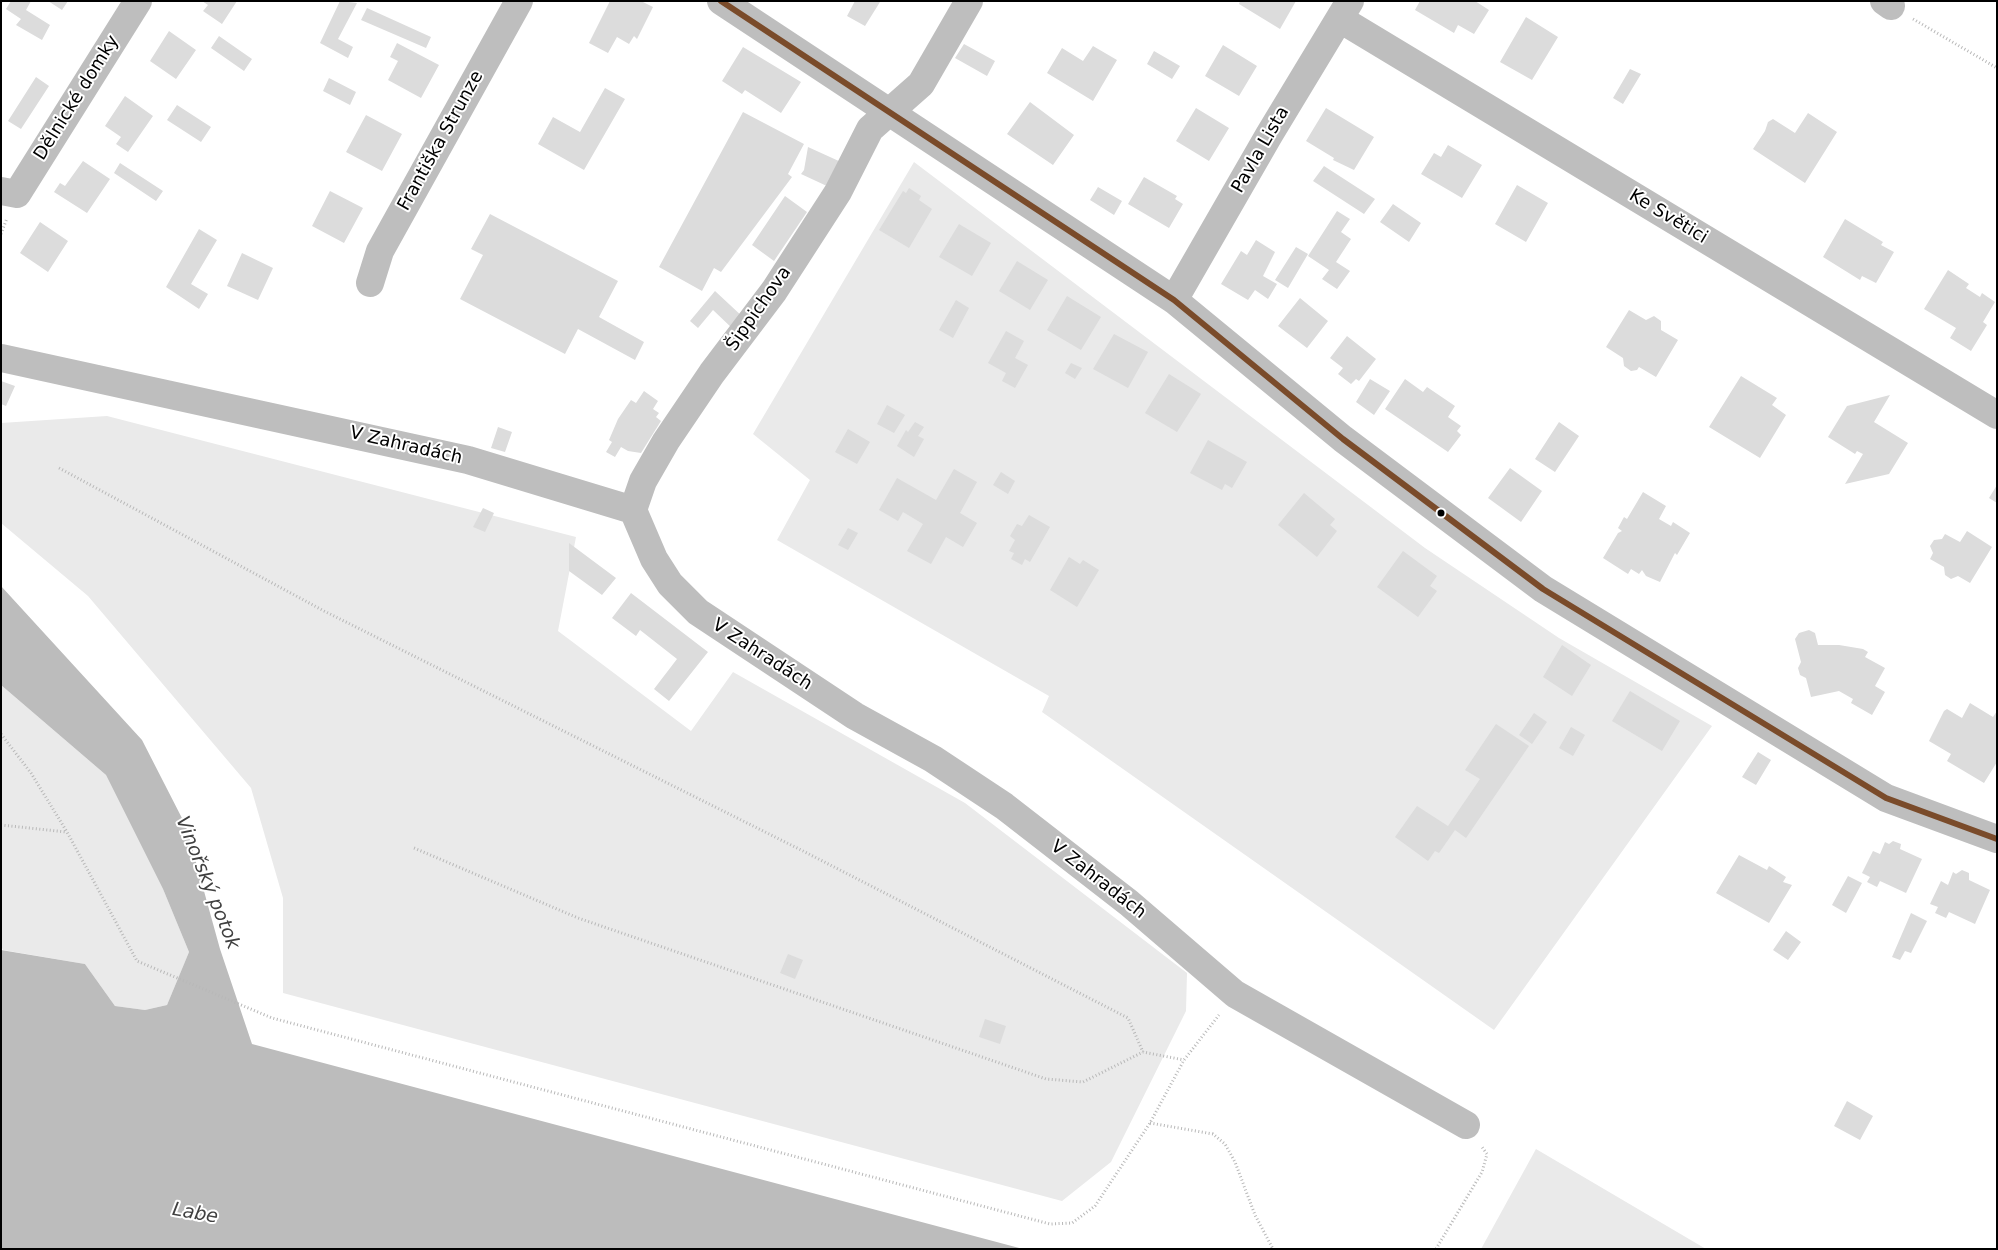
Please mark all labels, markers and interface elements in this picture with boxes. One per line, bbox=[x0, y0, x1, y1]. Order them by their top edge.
street label: Dělnické domky bbox=[30, 32, 124, 164]
street label: Františka Strunze bbox=[394, 67, 488, 215]
street label: Pavla Lista bbox=[1228, 103, 1294, 197]
street label: Ke Světici bbox=[1625, 185, 1711, 249]
street label: Šippichova bbox=[722, 263, 796, 355]
street label: V Zahradách bbox=[348, 423, 464, 469]
unlabelled marker bbox=[1436, 508, 1446, 518]
street label: V Zahradách bbox=[708, 615, 816, 695]
water label: Vinořský potok bbox=[170, 813, 244, 953]
street label: V Zahradách bbox=[1046, 836, 1150, 924]
water label: Labe bbox=[170, 1199, 220, 1229]

